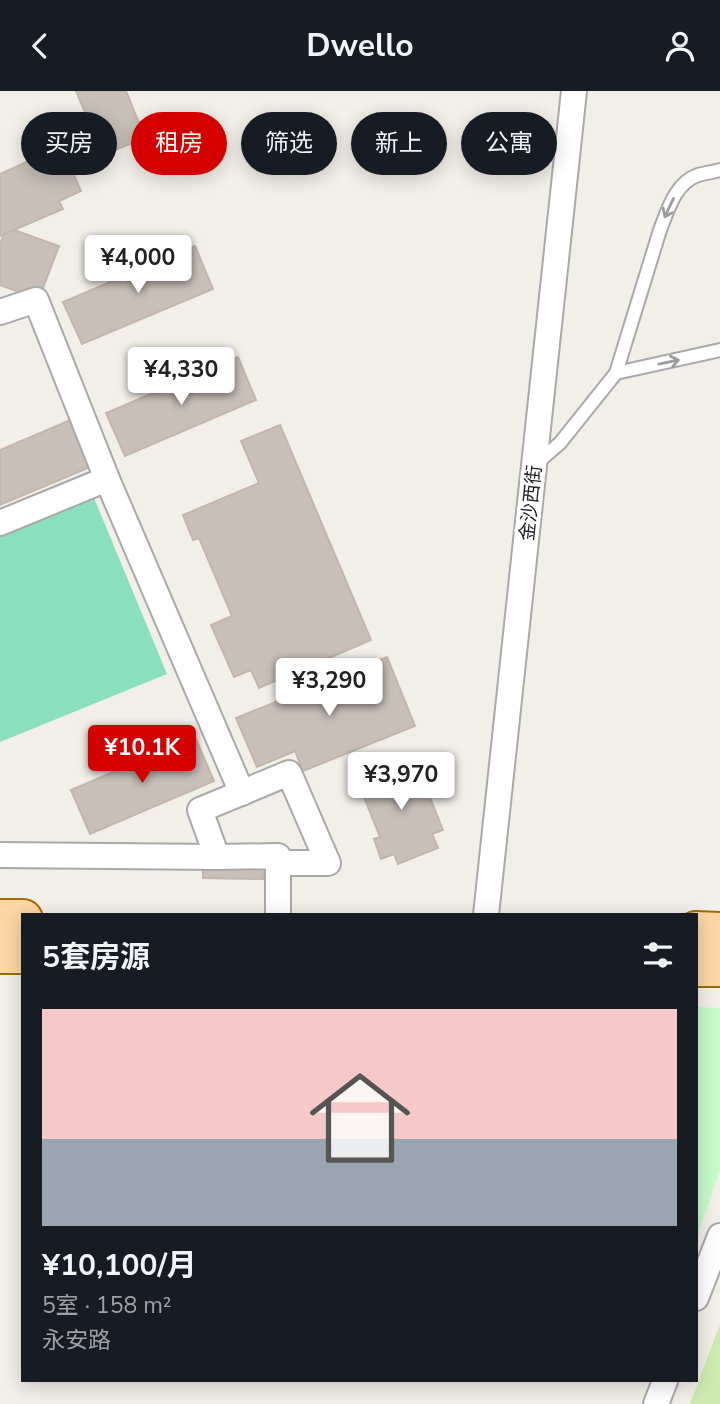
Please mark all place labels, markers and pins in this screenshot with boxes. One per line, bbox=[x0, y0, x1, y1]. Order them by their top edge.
pin: ¥4,000 bbox=[81, 235, 195, 295]
pin: ¥4,330 bbox=[124, 347, 238, 407]
pin: ¥3,290 bbox=[272, 659, 386, 718]
pin: ¥10.1K bbox=[85, 725, 199, 785]
pin: ¥3,970 bbox=[344, 753, 458, 812]

